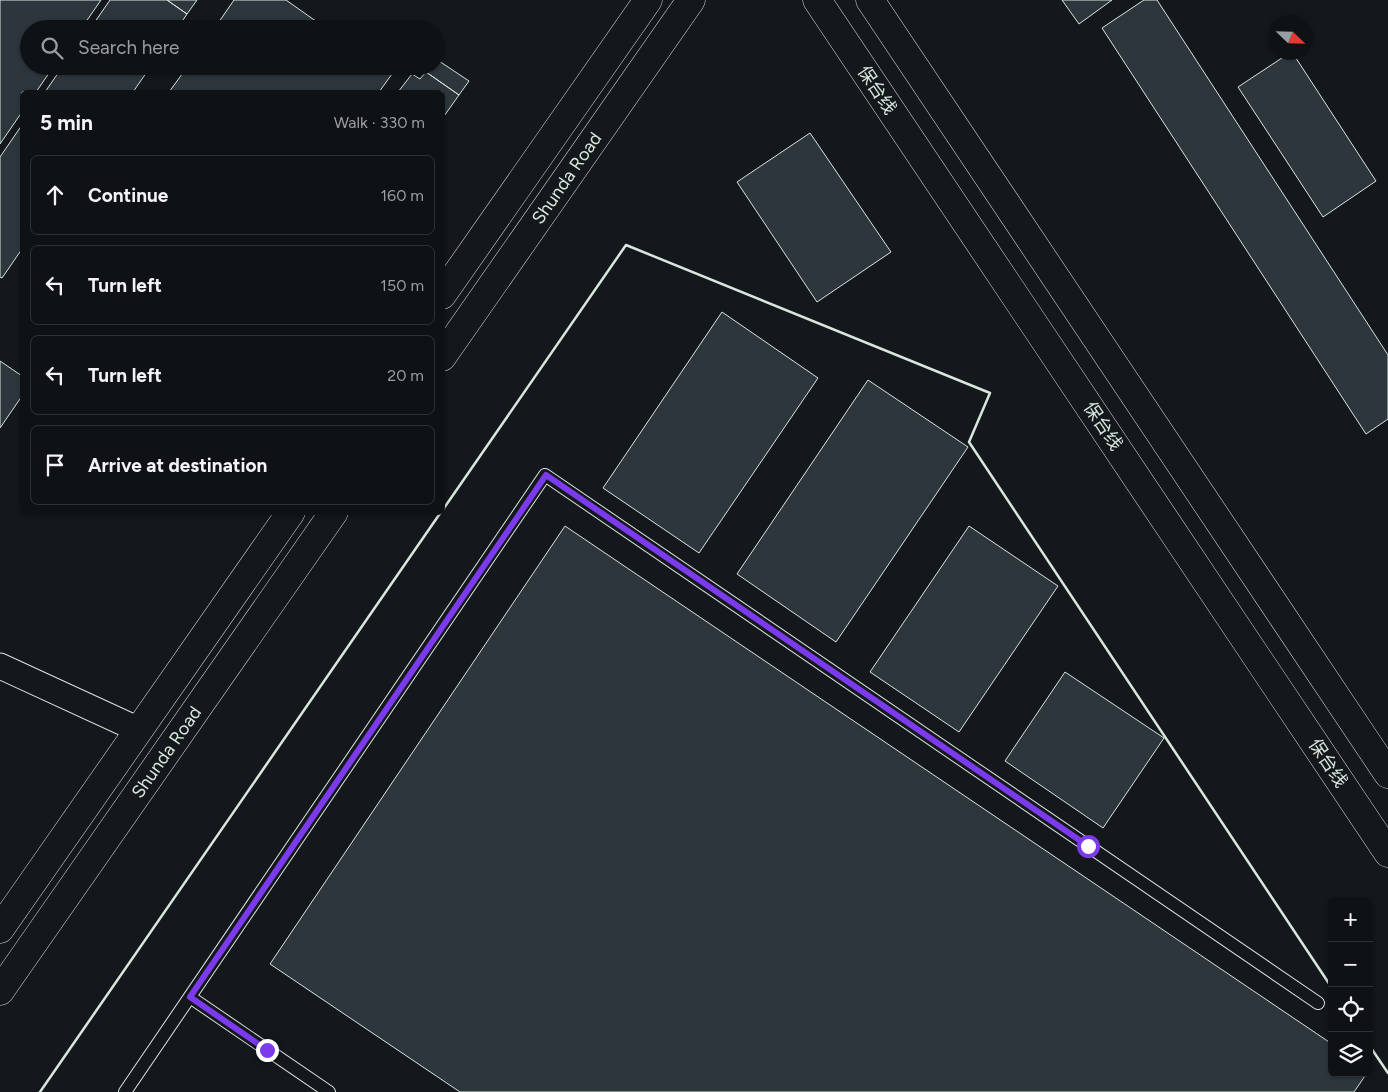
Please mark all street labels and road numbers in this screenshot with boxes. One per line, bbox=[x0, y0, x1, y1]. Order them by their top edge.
street label: 保台线 bbox=[853, 61, 901, 119]
street label: Shunda Road bbox=[527, 128, 606, 228]
street label: 保台线 bbox=[1079, 397, 1127, 455]
street label: Shunda Road bbox=[127, 702, 206, 802]
street label: 保台线 bbox=[1304, 734, 1352, 792]

